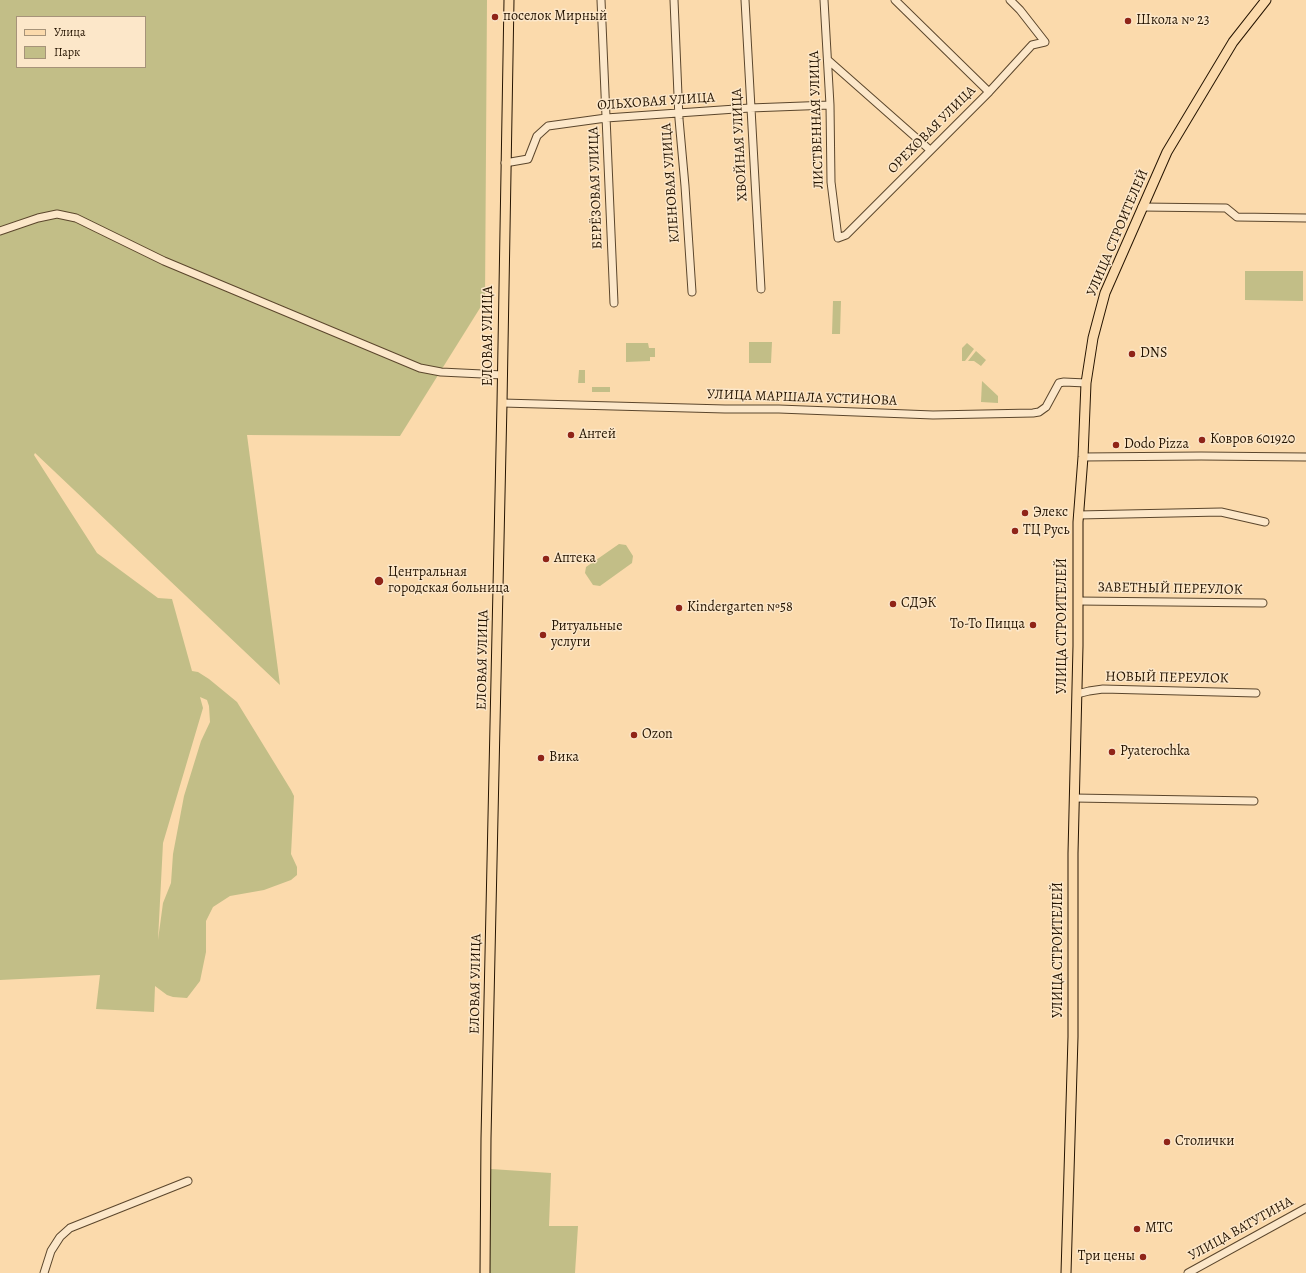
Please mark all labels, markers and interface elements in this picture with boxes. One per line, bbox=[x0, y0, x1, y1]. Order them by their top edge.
place label: поселок Мирный bbox=[503, 9, 607, 25]
marker: поселок Мирный bbox=[490, 12, 500, 22]
place label: Школа № 23 bbox=[1136, 13, 1210, 29]
legend bbox=[16, 16, 146, 68]
marker: Школа № 23 bbox=[1123, 16, 1133, 26]
text: Улица bbox=[54, 24, 85, 40]
text: Парк bbox=[54, 44, 80, 60]
street label: ЛИСТВЕННАЯ УЛИЦА bbox=[806, 50, 828, 190]
street label: ОРЕХОВАЯ УЛИЦА bbox=[885, 83, 979, 177]
street label: ХВОЙНАЯ УЛИЦА bbox=[729, 88, 751, 202]
street label: ОЛЬХОВАЯ УЛИЦА bbox=[597, 90, 715, 114]
street label: КЛЕНОВАЯ УЛИЦА bbox=[658, 122, 684, 244]
street label: БЕРЁЗОВАЯ УЛИЦА bbox=[585, 126, 607, 250]
street label: УЛИЦА СТРОИТЕЛЕЙ bbox=[1084, 167, 1152, 299]
street label: ЕЛОВАЯ УЛИЦА bbox=[481, 286, 497, 386]
place label: DNS bbox=[1140, 346, 1167, 362]
marker: DNS bbox=[1127, 349, 1137, 359]
street label: УЛИЦА МАРШАЛА УСТИНОВА bbox=[707, 386, 897, 410]
place label: Антей bbox=[579, 427, 616, 443]
marker: Антей bbox=[566, 430, 576, 440]
place label: Ковров 601920 bbox=[1210, 432, 1295, 448]
marker: Ковров 601920 bbox=[1197, 435, 1207, 445]
place label: Dodo Pizza bbox=[1124, 437, 1189, 453]
marker: Dodo Pizza bbox=[1111, 440, 1121, 450]
place label: Элекс bbox=[1033, 505, 1068, 521]
marker: Элекс bbox=[1020, 508, 1030, 518]
place label: ТЦ Русь bbox=[1023, 523, 1070, 539]
marker: ТЦ Русь bbox=[1010, 526, 1020, 536]
place label: Аптека bbox=[554, 551, 596, 567]
marker: Аптека bbox=[541, 554, 551, 564]
street label: УЛИЦА СТРОИТЕЛЕЙ bbox=[1055, 558, 1071, 694]
place label: Центральная городская больница bbox=[388, 565, 509, 598]
marker: Центральная городская больница bbox=[373, 575, 385, 587]
street label: ЗАВЕТНЫЙ ПЕРЕУЛОК bbox=[1097, 579, 1243, 599]
place label: СДЭК bbox=[901, 596, 936, 612]
marker: СДЭК bbox=[888, 599, 898, 609]
place label: Kindergarten №58 bbox=[687, 600, 793, 616]
marker: Kindergarten №58 bbox=[674, 603, 684, 613]
street label: ЕЛОВАЯ УЛИЦА bbox=[474, 610, 492, 710]
place label: То-То Пицца bbox=[950, 617, 1025, 633]
place label: Ритуальные услуги bbox=[551, 619, 623, 652]
marker: То-То Пицца bbox=[1028, 620, 1038, 630]
marker: Ритуальные услуги bbox=[538, 630, 548, 640]
street label: НОВЫЙ ПЕРЕУЛОК bbox=[1105, 669, 1229, 687]
place label: Ozon bbox=[642, 727, 673, 743]
marker: Ozon bbox=[629, 730, 639, 740]
place label: Pyaterochka bbox=[1120, 744, 1190, 760]
marker: Pyaterochka bbox=[1107, 747, 1117, 757]
place label: Вика bbox=[549, 750, 579, 766]
marker: Вика bbox=[536, 753, 546, 763]
street label: УЛИЦА СТРОИТЕЛЕЙ bbox=[1051, 882, 1067, 1018]
street label: ЕЛОВАЯ УЛИЦА bbox=[467, 934, 485, 1034]
place label: Столички bbox=[1175, 1134, 1234, 1150]
marker: Столички bbox=[1162, 1137, 1172, 1147]
street label: УЛИЦА ВАТУТИНА bbox=[1186, 1193, 1296, 1265]
place label: МТС bbox=[1145, 1221, 1173, 1237]
marker: МТС bbox=[1132, 1224, 1142, 1234]
place label: Три цены bbox=[1078, 1249, 1135, 1265]
marker: Три цены bbox=[1138, 1252, 1148, 1262]

